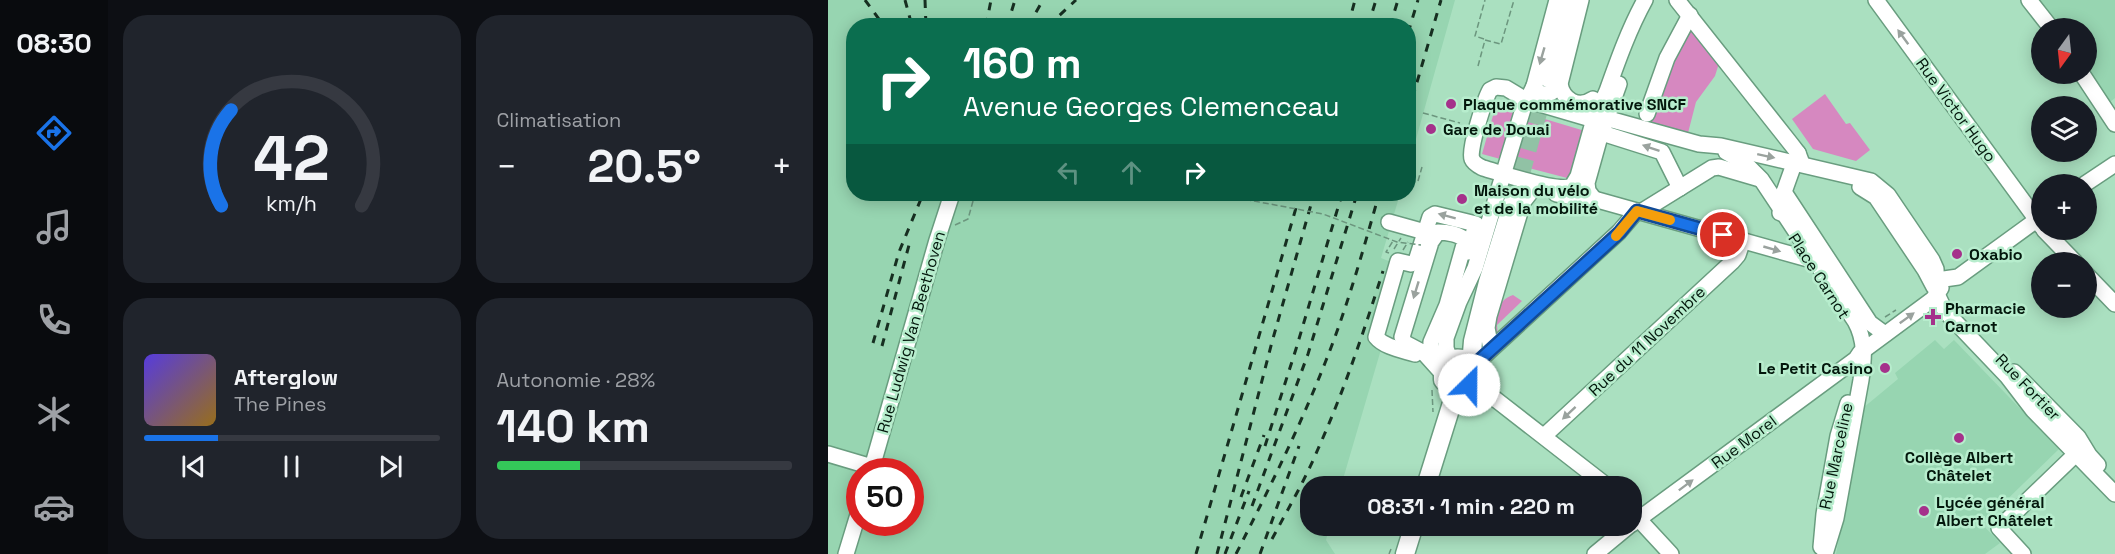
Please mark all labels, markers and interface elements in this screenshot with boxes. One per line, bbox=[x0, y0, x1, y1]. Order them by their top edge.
north arrow bbox=[2031, 18, 2097, 84]
map controls bbox=[2031, 18, 2097, 318]
text: 08:30 bbox=[16, 26, 92, 61]
one-way arrow bbox=[1897, 30, 1909, 46]
text: 160 m bbox=[963, 37, 1082, 90]
icon: right bbox=[864, 42, 942, 120]
one-way arrow bbox=[1536, 47, 1546, 65]
street label: Rue Victor Hugo bbox=[1911, 54, 2001, 166]
text: Avenue Georges Clemenceau bbox=[963, 89, 1340, 124]
place label: Plaque commémorative SNCF bbox=[1463, 94, 1686, 115]
button: layers bbox=[2031, 96, 2097, 162]
marker: Plaque commémorative SNCF bbox=[1444, 97, 1458, 111]
text: Climatisation bbox=[497, 107, 621, 133]
icon: directions bbox=[33, 112, 75, 154]
text: 42 bbox=[253, 119, 330, 198]
place label: Gare de Douai bbox=[1443, 119, 1550, 140]
marker: Gare de Douai bbox=[1424, 122, 1438, 136]
text: 20.5° bbox=[588, 138, 701, 195]
one-way arrow bbox=[1642, 142, 1660, 152]
text: − bbox=[497, 146, 517, 188]
text: + bbox=[772, 146, 792, 188]
one-way arrow bbox=[1757, 152, 1776, 161]
icon: left bbox=[1052, 156, 1085, 189]
icon: ahead bbox=[1115, 156, 1148, 189]
icon: right bbox=[1178, 156, 1211, 189]
button: + bbox=[2031, 174, 2097, 240]
place label: Maison du vélo et de la mobilité bbox=[1474, 180, 1598, 219]
text: km/h bbox=[266, 190, 317, 217]
marker: Maison du vélo et de la mobilité bbox=[1455, 192, 1469, 206]
icon: music bbox=[33, 206, 75, 248]
pin bbox=[1697, 209, 1748, 260]
one-way arrow bbox=[1437, 211, 1456, 221]
icon: arrive bbox=[1706, 218, 1739, 251]
street label: Rue Ludwig Van Beethoven bbox=[872, 229, 950, 435]
street label: Place Carnot bbox=[1784, 229, 1854, 323]
one-way arrow bbox=[1763, 244, 1781, 254]
place label: Oxabio bbox=[1969, 244, 2023, 265]
marker: Oxabio bbox=[1950, 247, 1964, 261]
button: − bbox=[2031, 252, 2097, 318]
one-way arrow bbox=[1411, 281, 1420, 299]
street label: Rue du 11 Novembre bbox=[1584, 281, 1710, 401]
place label: Pharmacie Carnot bbox=[1945, 298, 2026, 337]
icon: phone bbox=[33, 299, 75, 341]
marker: Pharmacie Carnot bbox=[1926, 310, 1940, 324]
one-way arrow bbox=[1898, 312, 1914, 324]
street label: Rue Fortier bbox=[1991, 349, 2065, 425]
position arrow bbox=[1437, 353, 1501, 417]
place label: Le Petit Casino bbox=[1758, 358, 1873, 379]
marker: Le Petit Casino bbox=[1878, 361, 1892, 375]
text: Afterglow bbox=[234, 363, 338, 391]
text: Autonomie · 28% bbox=[497, 367, 655, 393]
text: The Pines bbox=[234, 391, 327, 417]
icon: climate bbox=[33, 393, 75, 435]
text: 140 km bbox=[497, 398, 650, 455]
street label: Rue Marceline bbox=[1814, 401, 1858, 511]
one-way arrow bbox=[1562, 406, 1576, 420]
street label: Rue Morel bbox=[1707, 411, 1781, 473]
marker: Collège Albert Châtelet bbox=[1952, 431, 1966, 445]
place label: Collège Albert Châtelet bbox=[1905, 447, 2013, 486]
icon: previous bbox=[177, 450, 210, 483]
icon: pause bbox=[275, 450, 308, 483]
icon: next bbox=[374, 450, 407, 483]
speed limit sign: 50 bbox=[846, 458, 924, 536]
one-way arrow bbox=[1678, 480, 1693, 492]
icon: car bbox=[33, 486, 75, 528]
text: 08:31 · 1 min · 220 m bbox=[1367, 492, 1575, 520]
place label: Lycée général Albert Châtelet bbox=[1936, 492, 2053, 531]
marker: Lycée général Albert Châtelet bbox=[1917, 504, 1931, 518]

